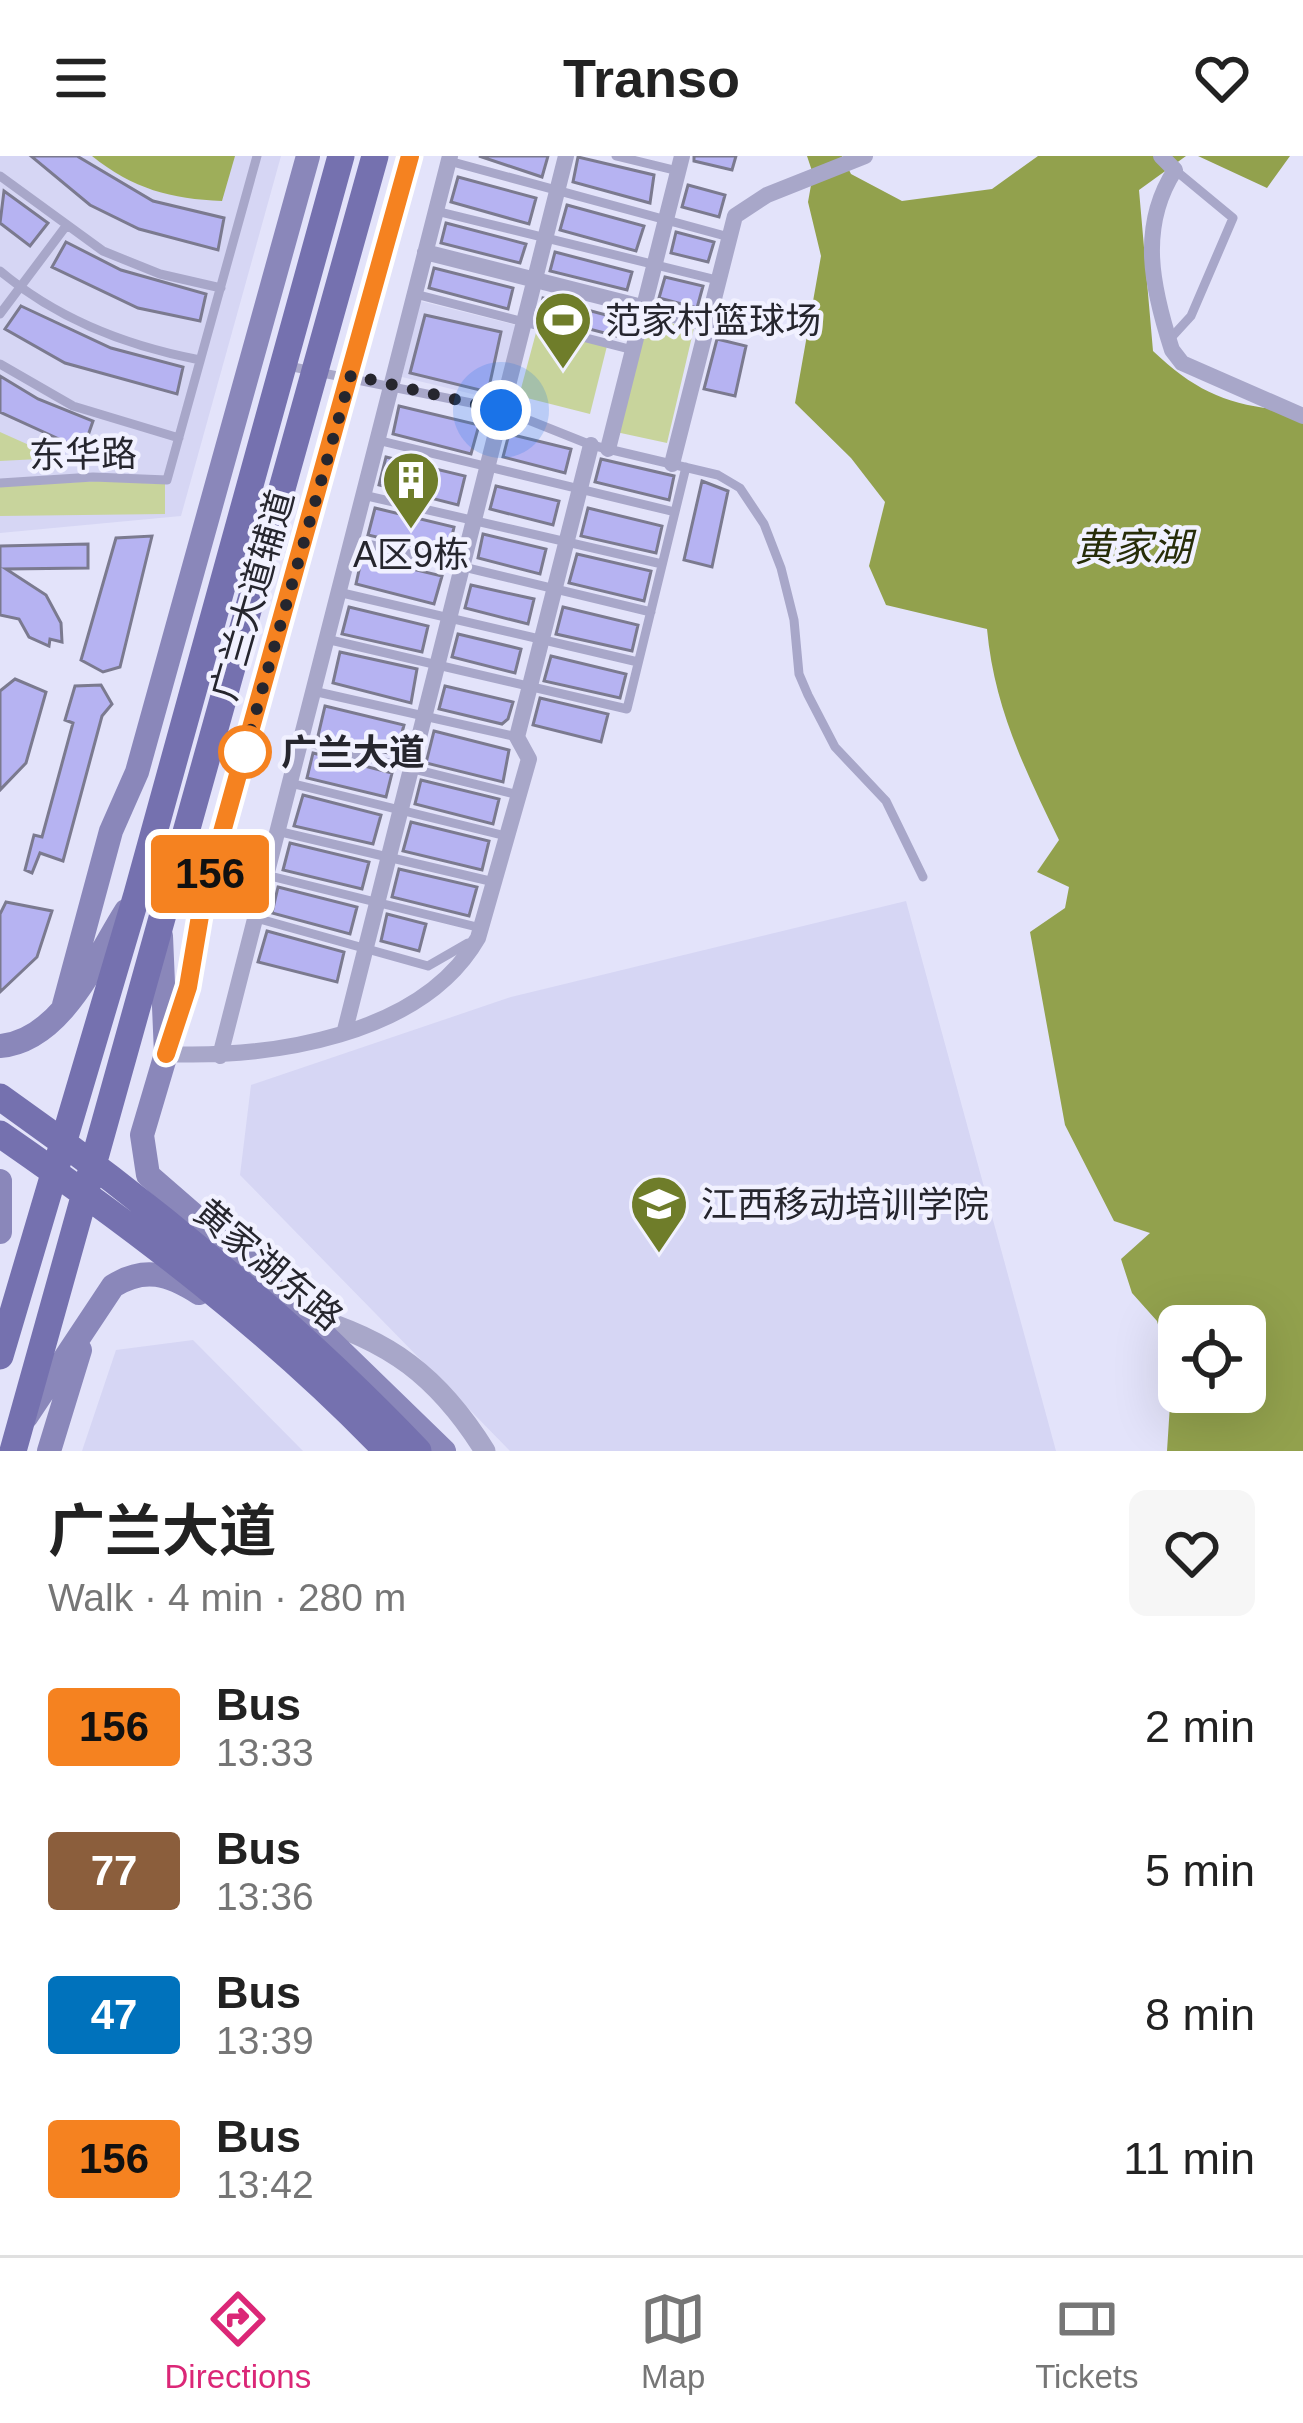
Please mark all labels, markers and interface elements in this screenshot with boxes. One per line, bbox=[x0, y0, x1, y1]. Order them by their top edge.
icon: menu bbox=[48, 45, 114, 111]
icon: heart bbox=[1189, 45, 1255, 111]
text: Transo bbox=[563, 48, 740, 108]
sports icon: 范家村篮球场 bbox=[532, 289, 594, 371]
place label: 范家村篮球场 bbox=[605, 300, 821, 341]
your location bbox=[471, 380, 531, 440]
street label: 东华路 bbox=[29, 433, 137, 476]
building icon: A区9栋 bbox=[380, 449, 442, 531]
street label: 广兰大道辅道 bbox=[203, 486, 302, 705]
water label: 黄家湖 bbox=[1074, 526, 1197, 569]
place label: A区9栋 bbox=[353, 534, 469, 575]
marker: 广兰大道 bbox=[220, 727, 270, 777]
place label: 广兰大道 bbox=[281, 732, 425, 773]
line badge: 156 bbox=[141, 835, 279, 913]
text: 156 bbox=[175, 850, 245, 897]
school or university icon: 江西移动培训学院 bbox=[628, 1173, 690, 1255]
place label: 江西移动培训学院 bbox=[701, 1184, 989, 1225]
street label: 黄家湖东路 bbox=[187, 1191, 351, 1338]
map controls bbox=[1158, 1305, 1266, 1413]
button: locate bbox=[1158, 1305, 1266, 1413]
button: heart bbox=[1129, 1490, 1255, 1616]
text: 广兰大道 bbox=[48, 1499, 276, 1563]
text: Walk · 4 min · 280 m bbox=[48, 1576, 406, 1619]
text: Bus bbox=[216, 1679, 301, 1730]
text: 2 min bbox=[1145, 1701, 1255, 1752]
text: 156 bbox=[79, 1703, 149, 1750]
text: 13:33 bbox=[216, 1731, 314, 1774]
text: Bus bbox=[216, 1823, 301, 1874]
text: 5 min bbox=[1145, 1845, 1255, 1896]
text: 77 bbox=[91, 1847, 137, 1894]
text: 13:36 bbox=[216, 1875, 314, 1918]
text: Bus bbox=[216, 1967, 301, 2018]
text: 8 min bbox=[1145, 1989, 1255, 2040]
text: 47 bbox=[91, 1991, 137, 2038]
text: 13:39 bbox=[216, 2019, 314, 2062]
text: Bus bbox=[216, 2111, 301, 2162]
text: 11 min bbox=[1123, 2133, 1255, 2184]
text: 156 bbox=[79, 2135, 149, 2182]
text: 13:42 bbox=[216, 2163, 314, 2206]
tab: Directions bbox=[164, 2286, 311, 2396]
tab: Map bbox=[640, 2286, 706, 2396]
tab: Tickets bbox=[1035, 2286, 1138, 2396]

